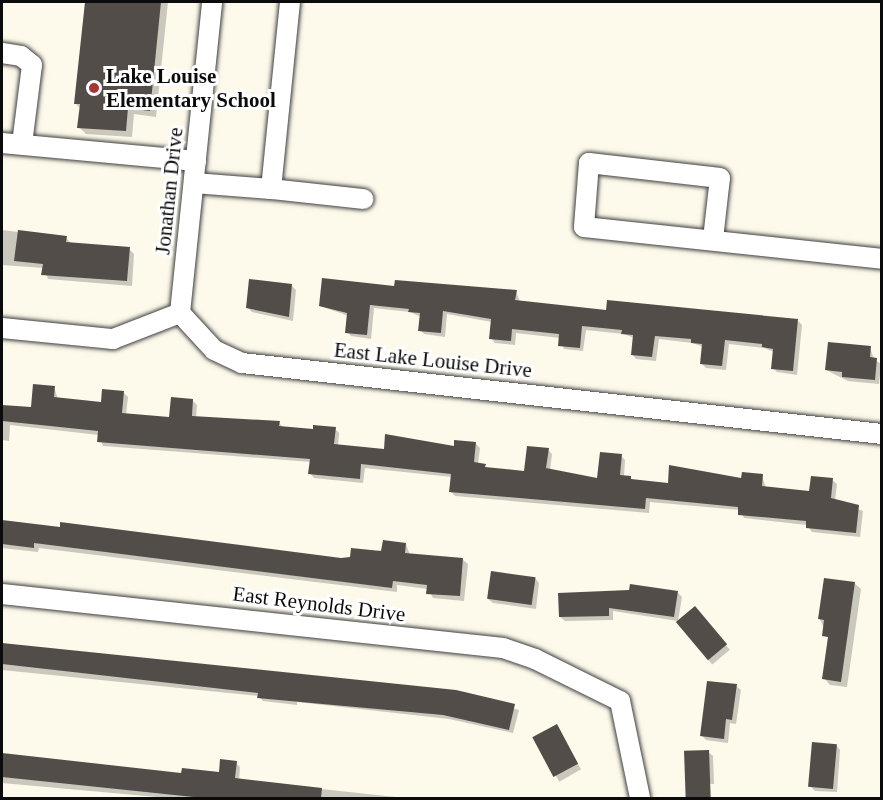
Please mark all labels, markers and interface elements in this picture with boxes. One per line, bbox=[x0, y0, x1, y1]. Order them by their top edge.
place label: Lake Louise Elementary School bbox=[106, 63, 276, 113]
marker: Lake Louise Elementary School bbox=[87, 81, 101, 95]
street label: Jonathan Drive bbox=[150, 126, 188, 256]
street label: East Lake Louise Drive bbox=[333, 337, 533, 383]
street label: East Reynolds Drive bbox=[231, 581, 407, 627]

